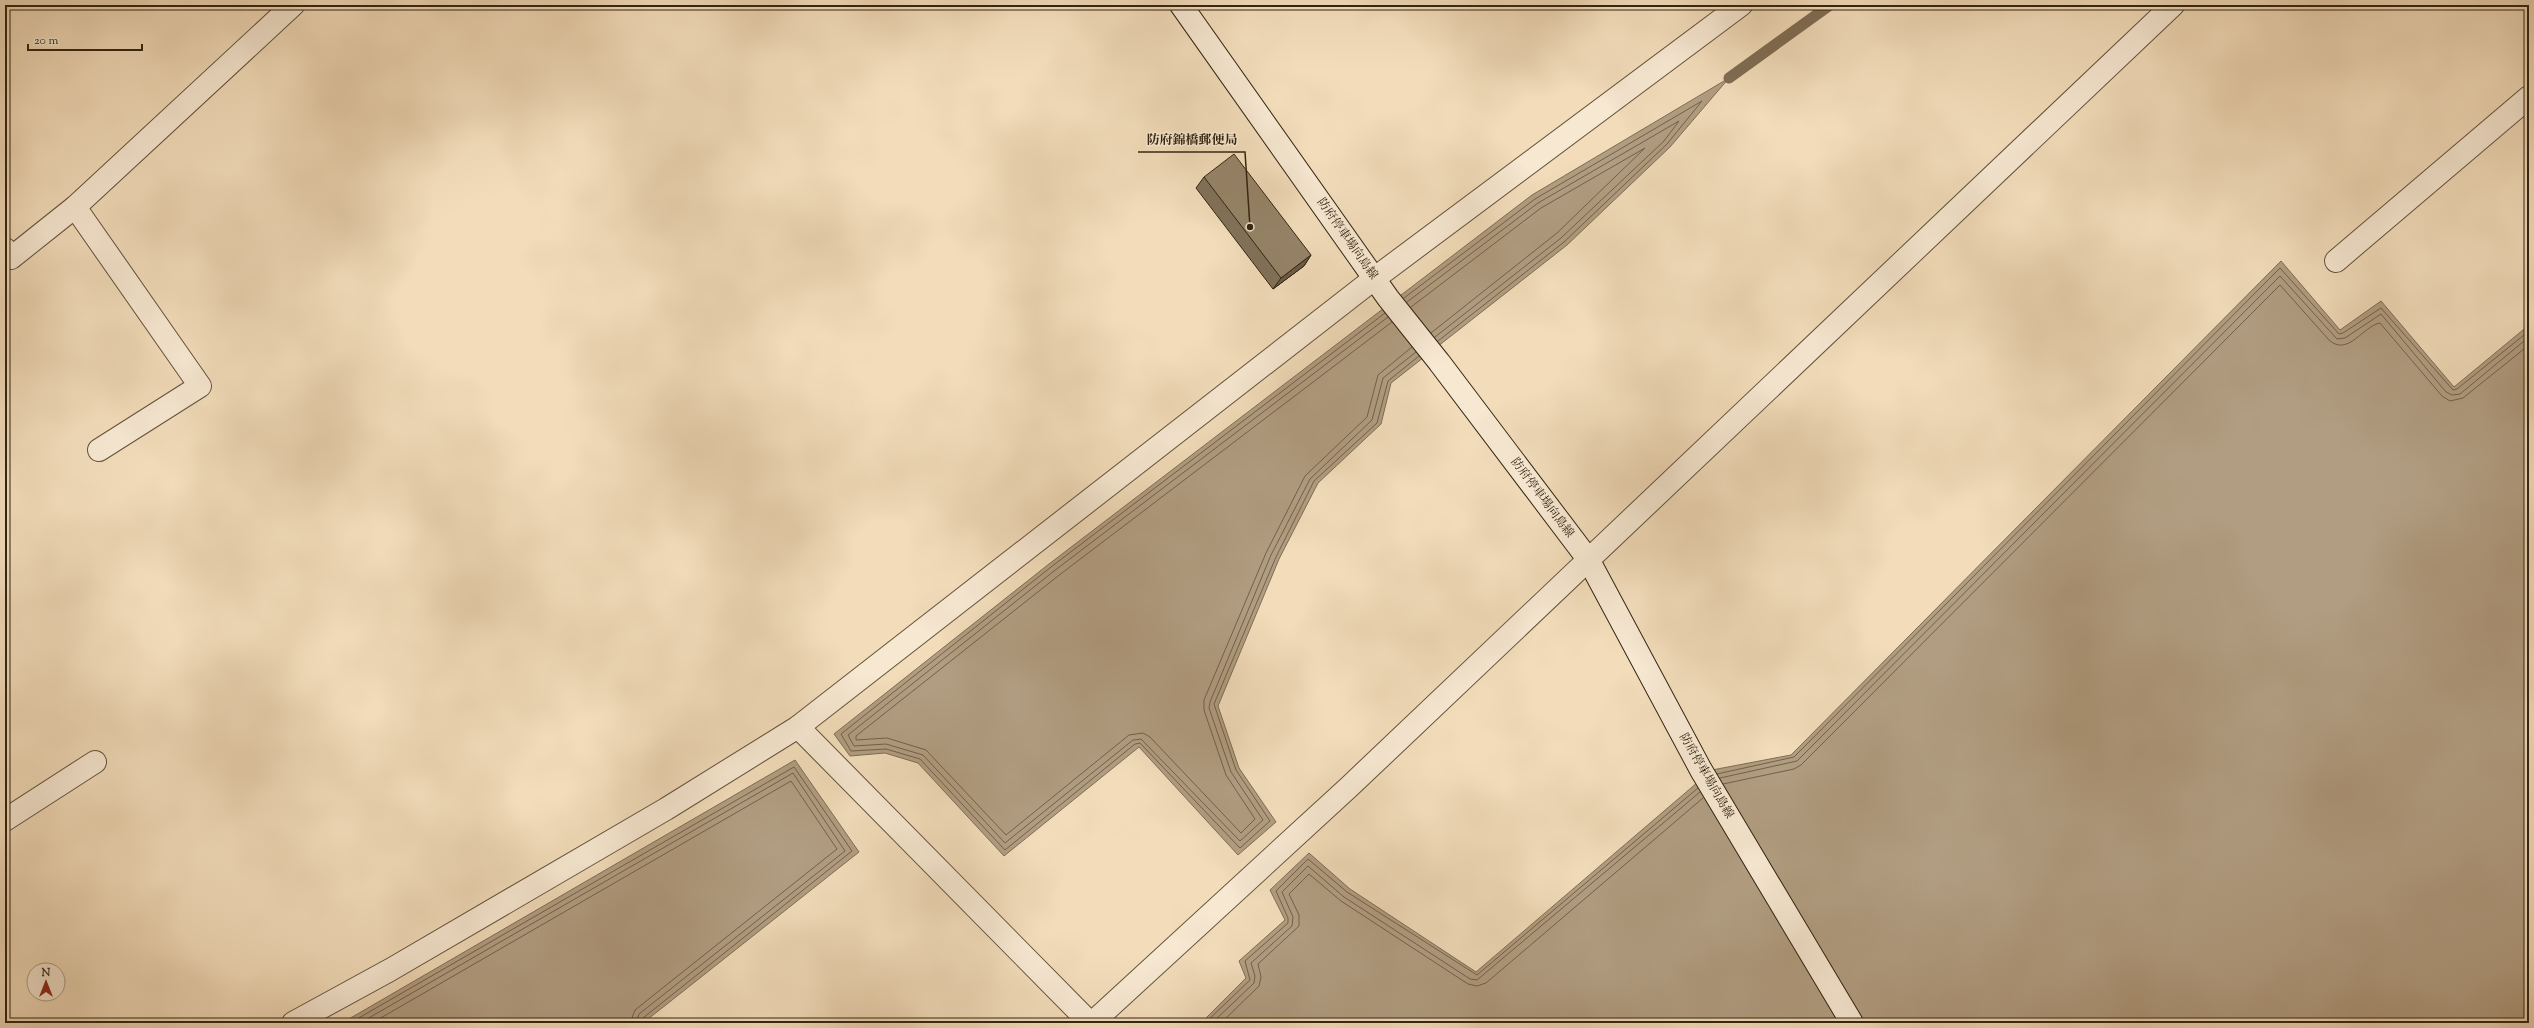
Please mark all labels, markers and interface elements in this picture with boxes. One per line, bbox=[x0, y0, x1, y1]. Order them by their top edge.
scale bar bbox=[28, 26, 142, 52]
text: 20 m bbox=[34, 32, 59, 50]
callout: 防府錦橋郵便局 bbox=[1138, 127, 1245, 152]
text: 防府錦橋郵便局 bbox=[1146, 132, 1238, 150]
street label: 防府停車場向島線 bbox=[1312, 195, 1382, 283]
street label: 防府停車場向島線 bbox=[1506, 454, 1578, 542]
street label: 防府停車場向島線 bbox=[1674, 730, 1738, 822]
north arrow bbox=[26, 962, 66, 1002]
text: N bbox=[41, 965, 51, 981]

